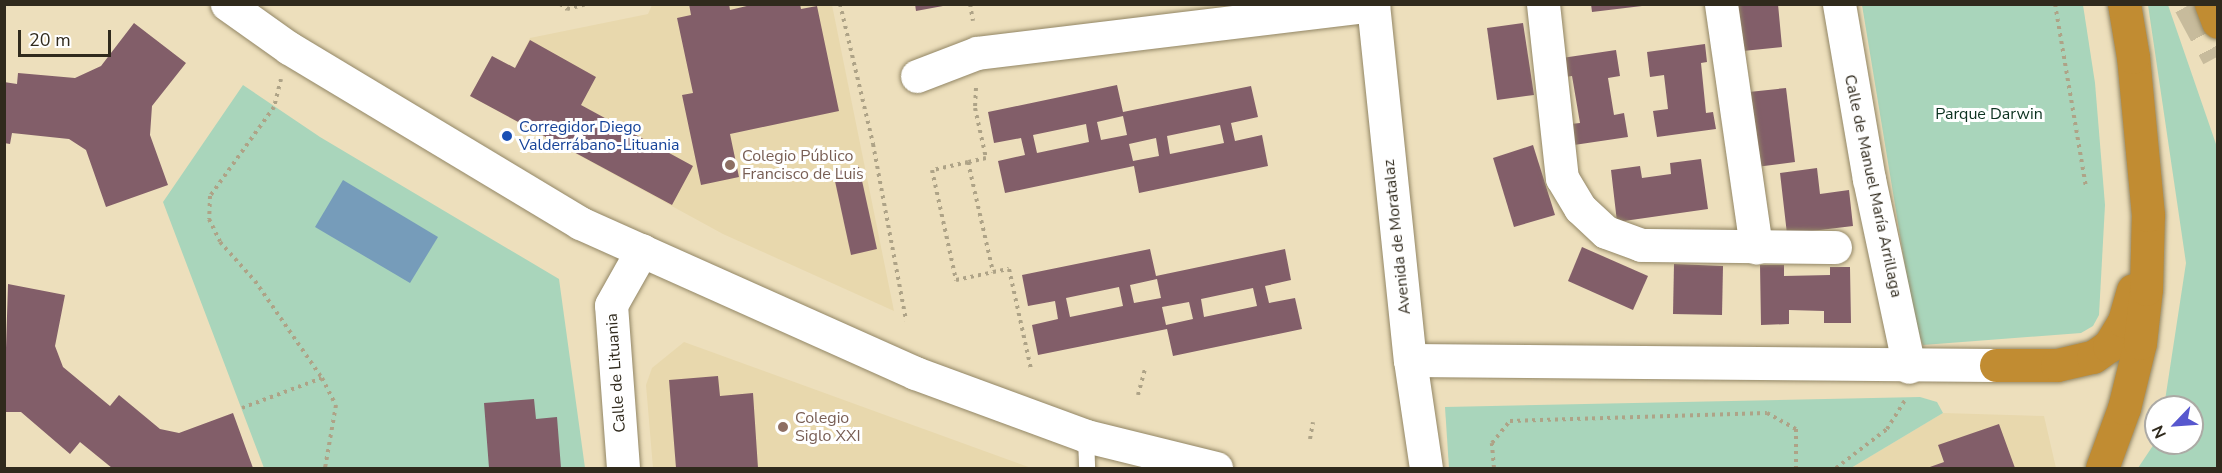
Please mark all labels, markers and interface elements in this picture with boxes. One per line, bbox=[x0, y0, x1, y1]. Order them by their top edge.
scale bar bbox=[21, 18, 114, 56]
text: 20 m bbox=[29, 28, 71, 52]
street label: Calle de Manuel María Arrillaga bbox=[1840, 73, 1906, 299]
park label: Parque Darwin bbox=[1935, 104, 2043, 124]
place label: Corregidor Diego Valderrábano-Lituania bbox=[519, 117, 679, 155]
marker: Corregidor Diego Valderrábano-Lituania bbox=[500, 129, 514, 143]
place label: Colegio Público Francisco de Luis bbox=[742, 146, 864, 184]
marker: Colegio Público Francisco de Luis bbox=[723, 158, 737, 172]
street label: Avenida de Moratalaz bbox=[1379, 158, 1415, 316]
street label: Calle de Lituania bbox=[602, 313, 630, 433]
north arrow bbox=[2144, 395, 2204, 455]
place label: Colegio Siglo XXI bbox=[795, 408, 860, 446]
marker: Colegio Siglo XXI bbox=[776, 420, 790, 434]
text: N bbox=[2147, 422, 2172, 442]

